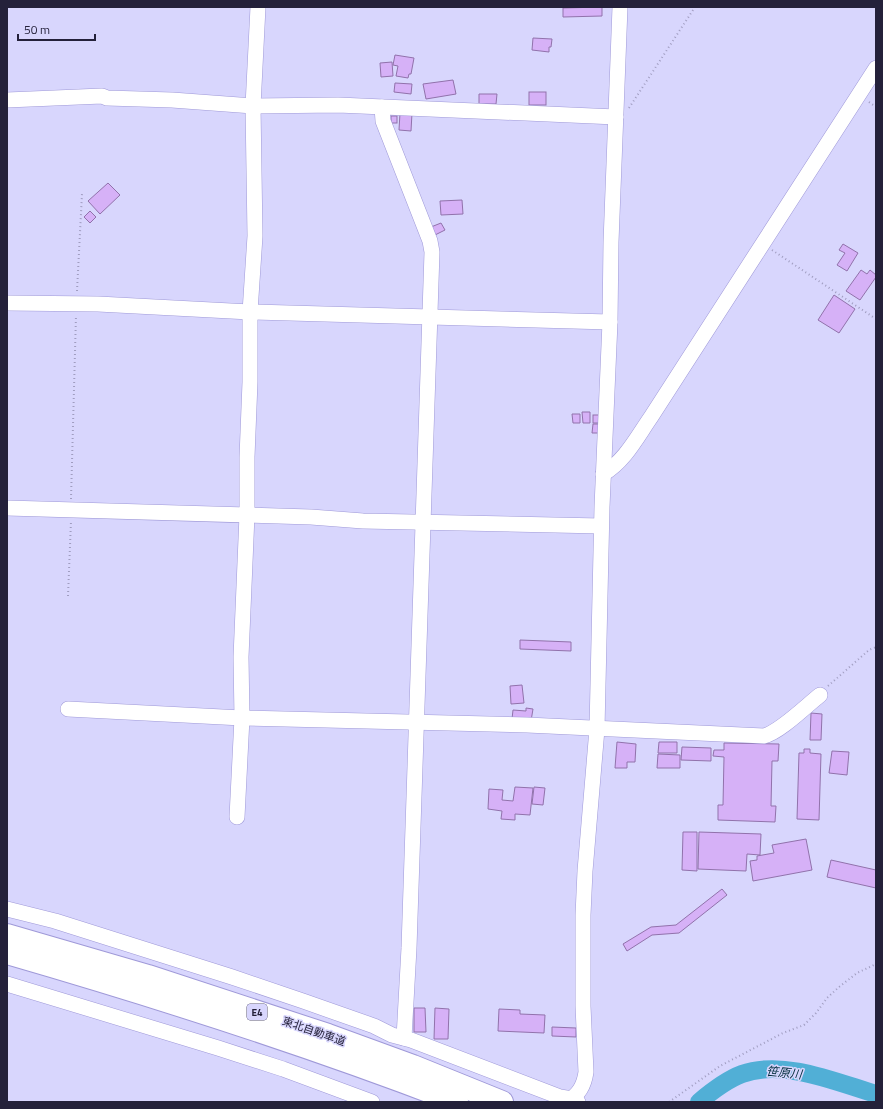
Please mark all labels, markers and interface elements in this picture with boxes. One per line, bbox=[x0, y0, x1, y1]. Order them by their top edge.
scale bar bbox=[18, 16, 95, 42]
text: 50 m bbox=[24, 20, 50, 39]
road number: E4 bbox=[247, 1004, 267, 1020]
street label: 東北自動車道 bbox=[280, 1013, 348, 1049]
water label: 笹原川 bbox=[765, 1061, 805, 1084]

